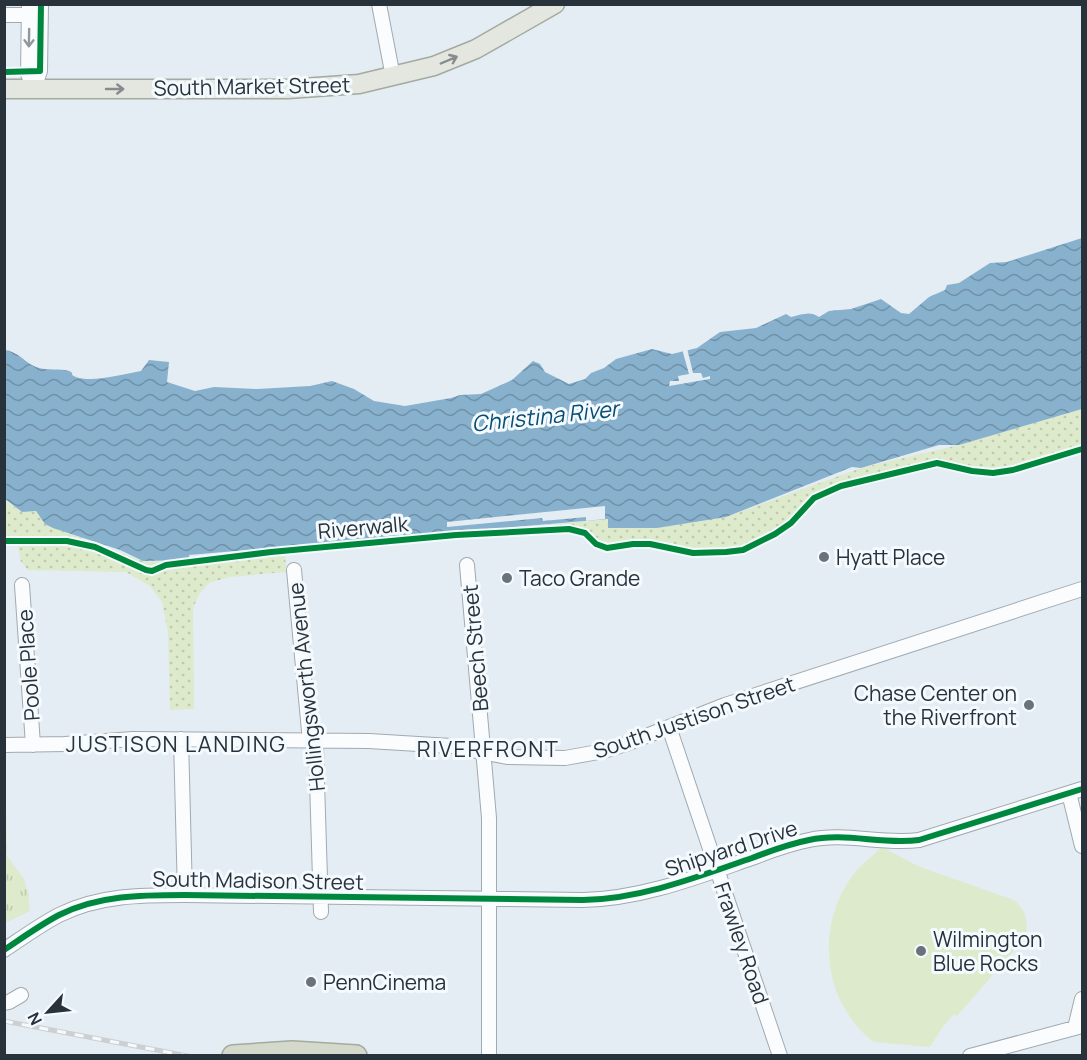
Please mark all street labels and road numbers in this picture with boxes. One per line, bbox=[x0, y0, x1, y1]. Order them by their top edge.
street label: South Market Street bbox=[153, 70, 351, 102]
street label: Riverwalk bbox=[317, 509, 410, 545]
street label: Hollingsworth Avenue bbox=[281, 581, 331, 793]
street label: Beech Street bbox=[456, 583, 494, 713]
street label: Poole Place bbox=[10, 608, 46, 722]
street label: South Justison Street bbox=[590, 669, 798, 765]
street label: Shipyard Drive bbox=[661, 813, 801, 883]
street label: South Madison Street bbox=[152, 864, 364, 896]
street label: Frawley Road bbox=[708, 878, 776, 1008]

